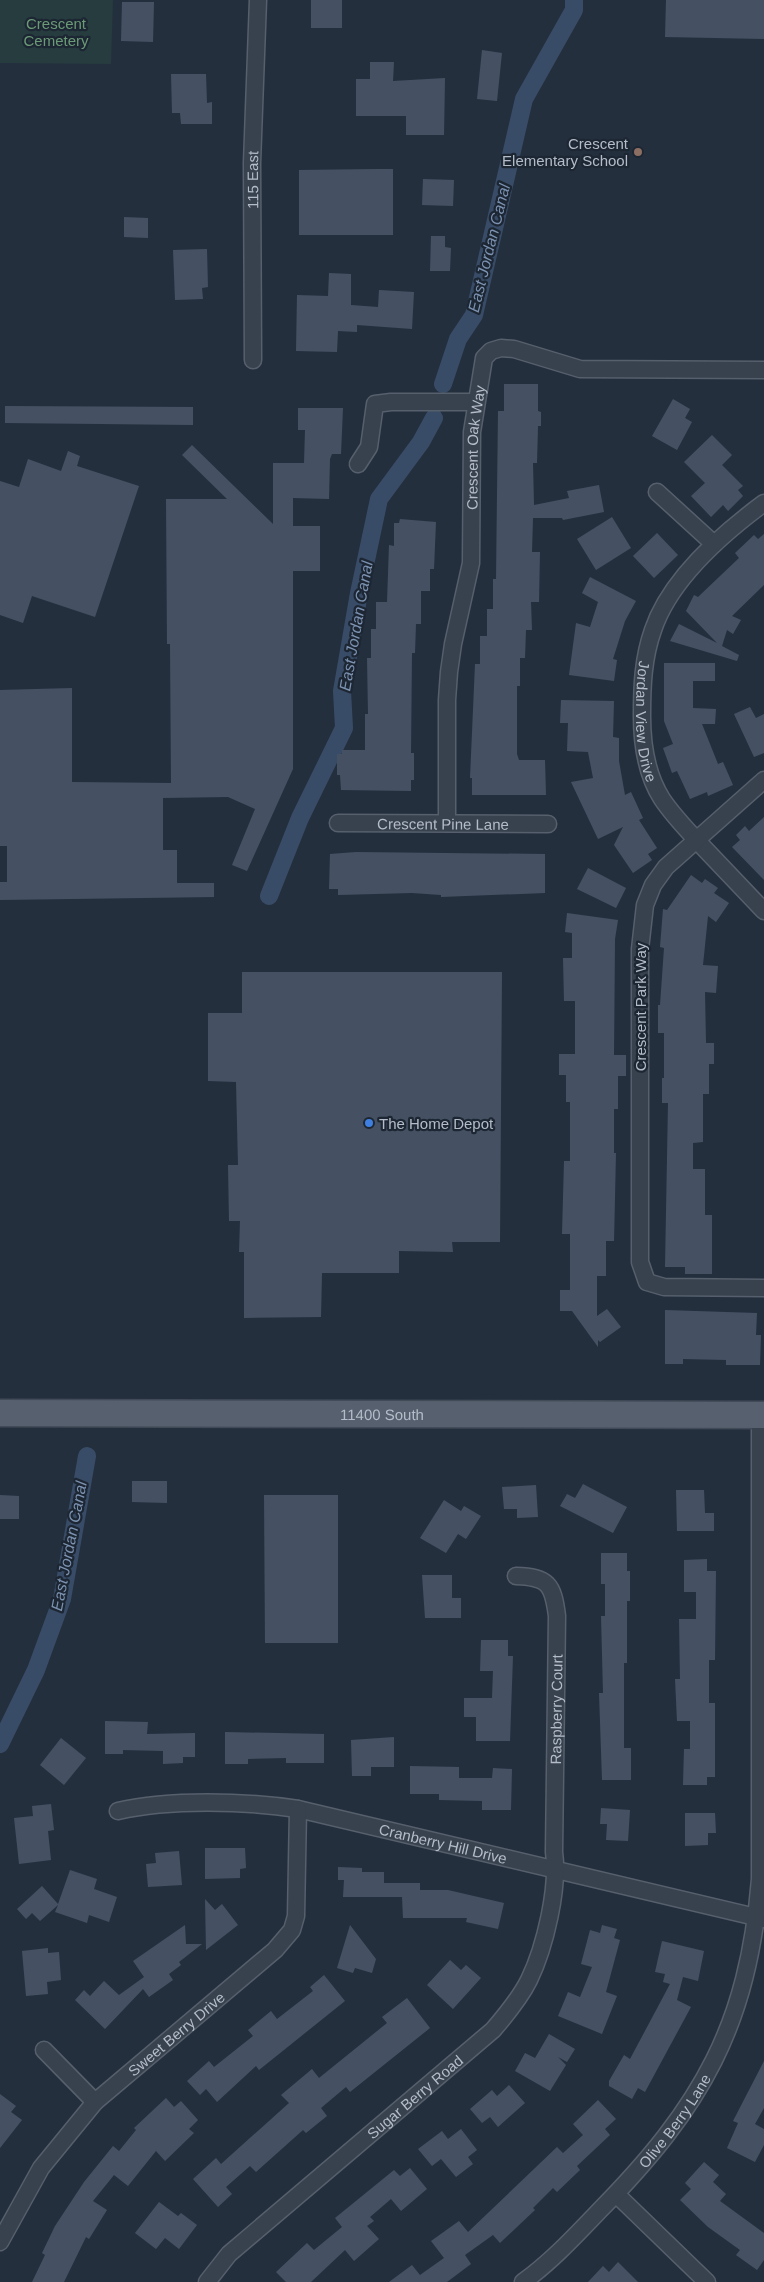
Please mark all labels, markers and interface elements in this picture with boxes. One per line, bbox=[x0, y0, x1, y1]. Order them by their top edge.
park label: Crescent Cemetery bbox=[23, 15, 89, 49]
place label: Crescent Elementary School bbox=[502, 135, 629, 169]
marker: Crescent Elementary School bbox=[632, 146, 644, 158]
street label: 115 East bbox=[243, 150, 261, 209]
water label: East Jordan Canal bbox=[465, 182, 513, 314]
street label: Crescent Oak Way bbox=[463, 383, 488, 510]
water label: East Jordan Canal bbox=[336, 559, 376, 692]
street label: Jordan View Drive bbox=[633, 660, 661, 784]
street label: Crescent Pine Lane bbox=[377, 815, 509, 832]
street label: Crescent Park Way bbox=[632, 942, 649, 1071]
place label: The Home Depot bbox=[379, 1115, 494, 1132]
marker: The Home Depot bbox=[363, 1117, 375, 1129]
street label: 11400 South bbox=[340, 1405, 424, 1423]
water label: East Jordan Canal bbox=[48, 1479, 90, 1612]
street label: Raspberry Court bbox=[547, 1653, 565, 1765]
street label: Cranberry Hill Drive bbox=[377, 1820, 509, 1867]
street label: Sweet Berry Drive bbox=[124, 1988, 228, 2079]
street label: Sugar Berry Road bbox=[363, 2051, 466, 2142]
street label: Olive Berry Lane bbox=[635, 2071, 714, 2171]

